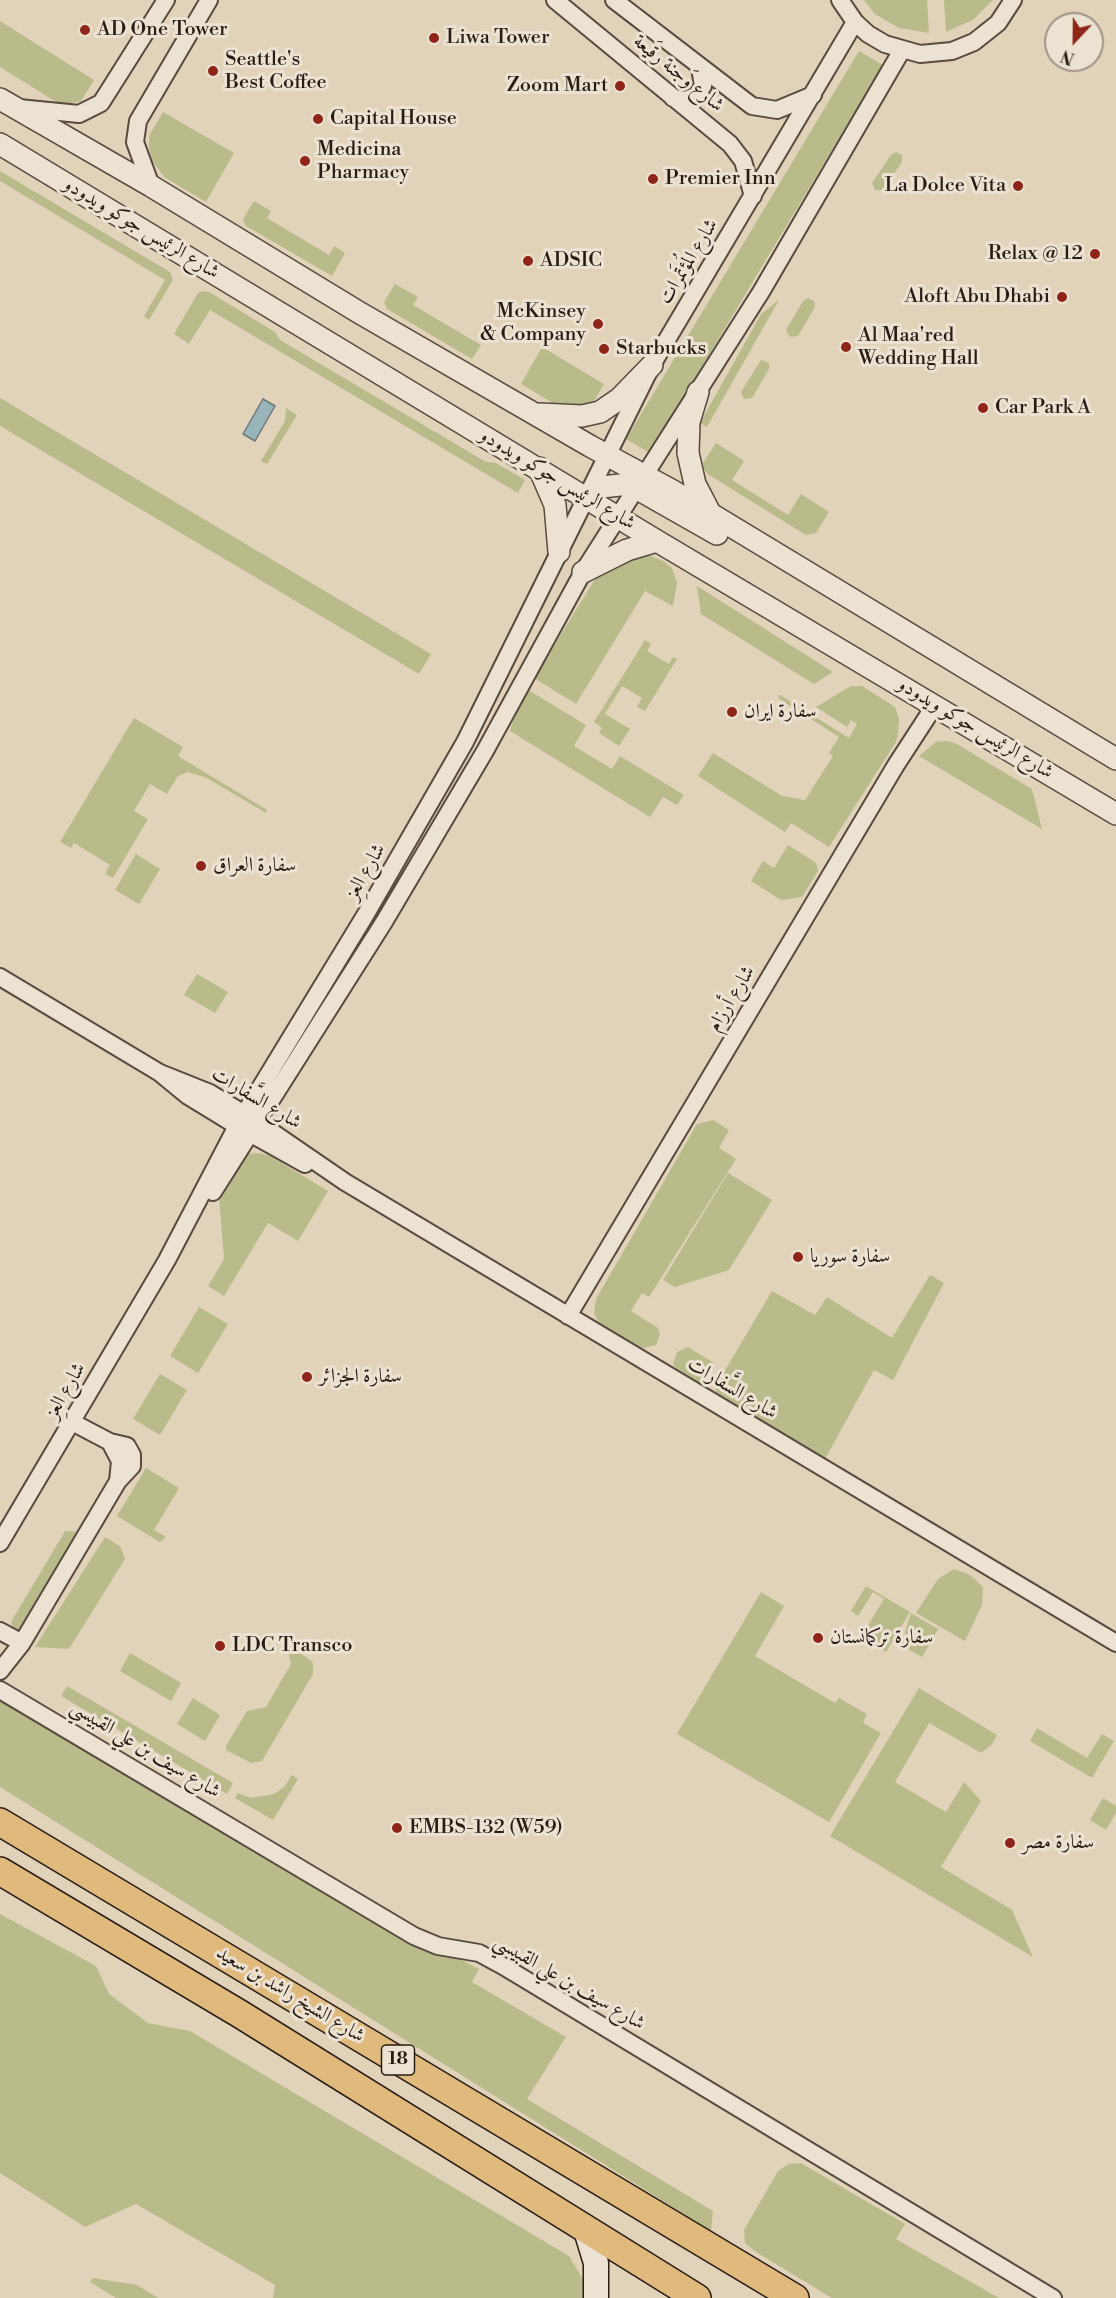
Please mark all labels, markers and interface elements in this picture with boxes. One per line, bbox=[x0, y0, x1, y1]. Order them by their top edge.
north arrow bbox=[1044, 12, 1104, 72]
place label: AD One Tower bbox=[97, 18, 228, 42]
marker: AD One Tower bbox=[78, 23, 92, 37]
place label: Liwa Tower bbox=[446, 26, 550, 50]
street label: شارع وَجنة رقَيعة bbox=[628, 30, 728, 118]
marker: Liwa Tower bbox=[427, 31, 441, 45]
text: N bbox=[1058, 45, 1078, 68]
place label: Seattle's Best Coffee bbox=[225, 48, 327, 95]
marker: Seattle's Best Coffee bbox=[206, 64, 220, 78]
place label: Zoom Mart bbox=[507, 74, 608, 98]
marker: Zoom Mart bbox=[613, 79, 627, 93]
place label: Capital House bbox=[330, 107, 457, 131]
marker: Capital House bbox=[311, 112, 325, 126]
place label: Medicina Pharmacy bbox=[317, 138, 409, 185]
marker: Medicina Pharmacy bbox=[298, 154, 312, 168]
place label: Premier Inn bbox=[665, 167, 776, 191]
marker: Premier Inn bbox=[646, 172, 660, 186]
street label: شارع الرئيس جوكو ويدودو bbox=[59, 173, 223, 285]
place label: La Dolce Vita bbox=[884, 174, 1006, 198]
marker: La Dolce Vita bbox=[1011, 179, 1025, 193]
street label: شارع المُؤتَمرات bbox=[654, 215, 724, 309]
place label: Relax @ 12 bbox=[988, 242, 1083, 266]
marker: Relax @ 12 bbox=[1088, 247, 1102, 261]
place label: ADSIC bbox=[540, 249, 602, 273]
marker: ADSIC bbox=[521, 254, 535, 268]
place label: Aloft Abu Dhabi bbox=[904, 285, 1050, 309]
marker: Aloft Abu Dhabi bbox=[1055, 290, 1069, 304]
place label: McKinsey & Company bbox=[480, 300, 586, 347]
marker: McKinsey & Company bbox=[591, 317, 605, 331]
place label: Al Maa'red Wedding Hall bbox=[858, 324, 979, 371]
place label: Starbucks bbox=[616, 337, 706, 361]
marker: Al Maa'red Wedding Hall bbox=[839, 340, 853, 354]
marker: Starbucks bbox=[597, 342, 611, 356]
place label: Car Park A bbox=[995, 396, 1091, 420]
marker: Car Park A bbox=[976, 401, 990, 415]
street label: شارع الرئيس جوكو ويدودو bbox=[475, 424, 639, 536]
street label: شارع الرئيس جوكو ويدودو bbox=[893, 673, 1057, 785]
place label: سفارة ايران bbox=[744, 700, 817, 724]
marker: سفارة ايران bbox=[725, 705, 739, 719]
street label: شارع العِز bbox=[340, 840, 392, 904]
place label: سفارة العراق bbox=[213, 854, 296, 878]
marker: سفارة العراق bbox=[194, 859, 208, 873]
street label: شارع أرزام bbox=[703, 962, 761, 1036]
street label: شارع السَّفارات bbox=[207, 1063, 305, 1135]
place label: سفارة سوريا bbox=[810, 1245, 890, 1269]
marker: سفارة سوريا bbox=[791, 1250, 805, 1264]
street label: شارع السَّفارات bbox=[683, 1353, 781, 1425]
street label: شارع العِز bbox=[40, 1359, 92, 1423]
place label: سفارة الجزائر bbox=[319, 1365, 402, 1389]
marker: سفارة الجزائر bbox=[300, 1370, 314, 1384]
place label: سفارة تركمانستان bbox=[830, 1626, 933, 1650]
marker: سفارة تركمانستان bbox=[811, 1631, 825, 1645]
place label: LDC Transco bbox=[232, 1634, 353, 1658]
marker: LDC Transco bbox=[213, 1639, 227, 1653]
street label: شارع سيف بن علي القبيسي bbox=[66, 1696, 224, 1804]
place label: EMBS-132 (W59) bbox=[409, 1816, 563, 1840]
marker: EMBS-132 (W59) bbox=[390, 1821, 404, 1835]
place label: سفارة مصر bbox=[1022, 1831, 1094, 1855]
marker: سفارة مصر bbox=[1003, 1836, 1017, 1850]
street label: شارع سيف بن علي القبيسي bbox=[489, 1930, 649, 2036]
street label: شارع الشيخ راشد بن سعيد bbox=[211, 1941, 369, 2049]
road number: 18 bbox=[382, 2045, 414, 2075]

